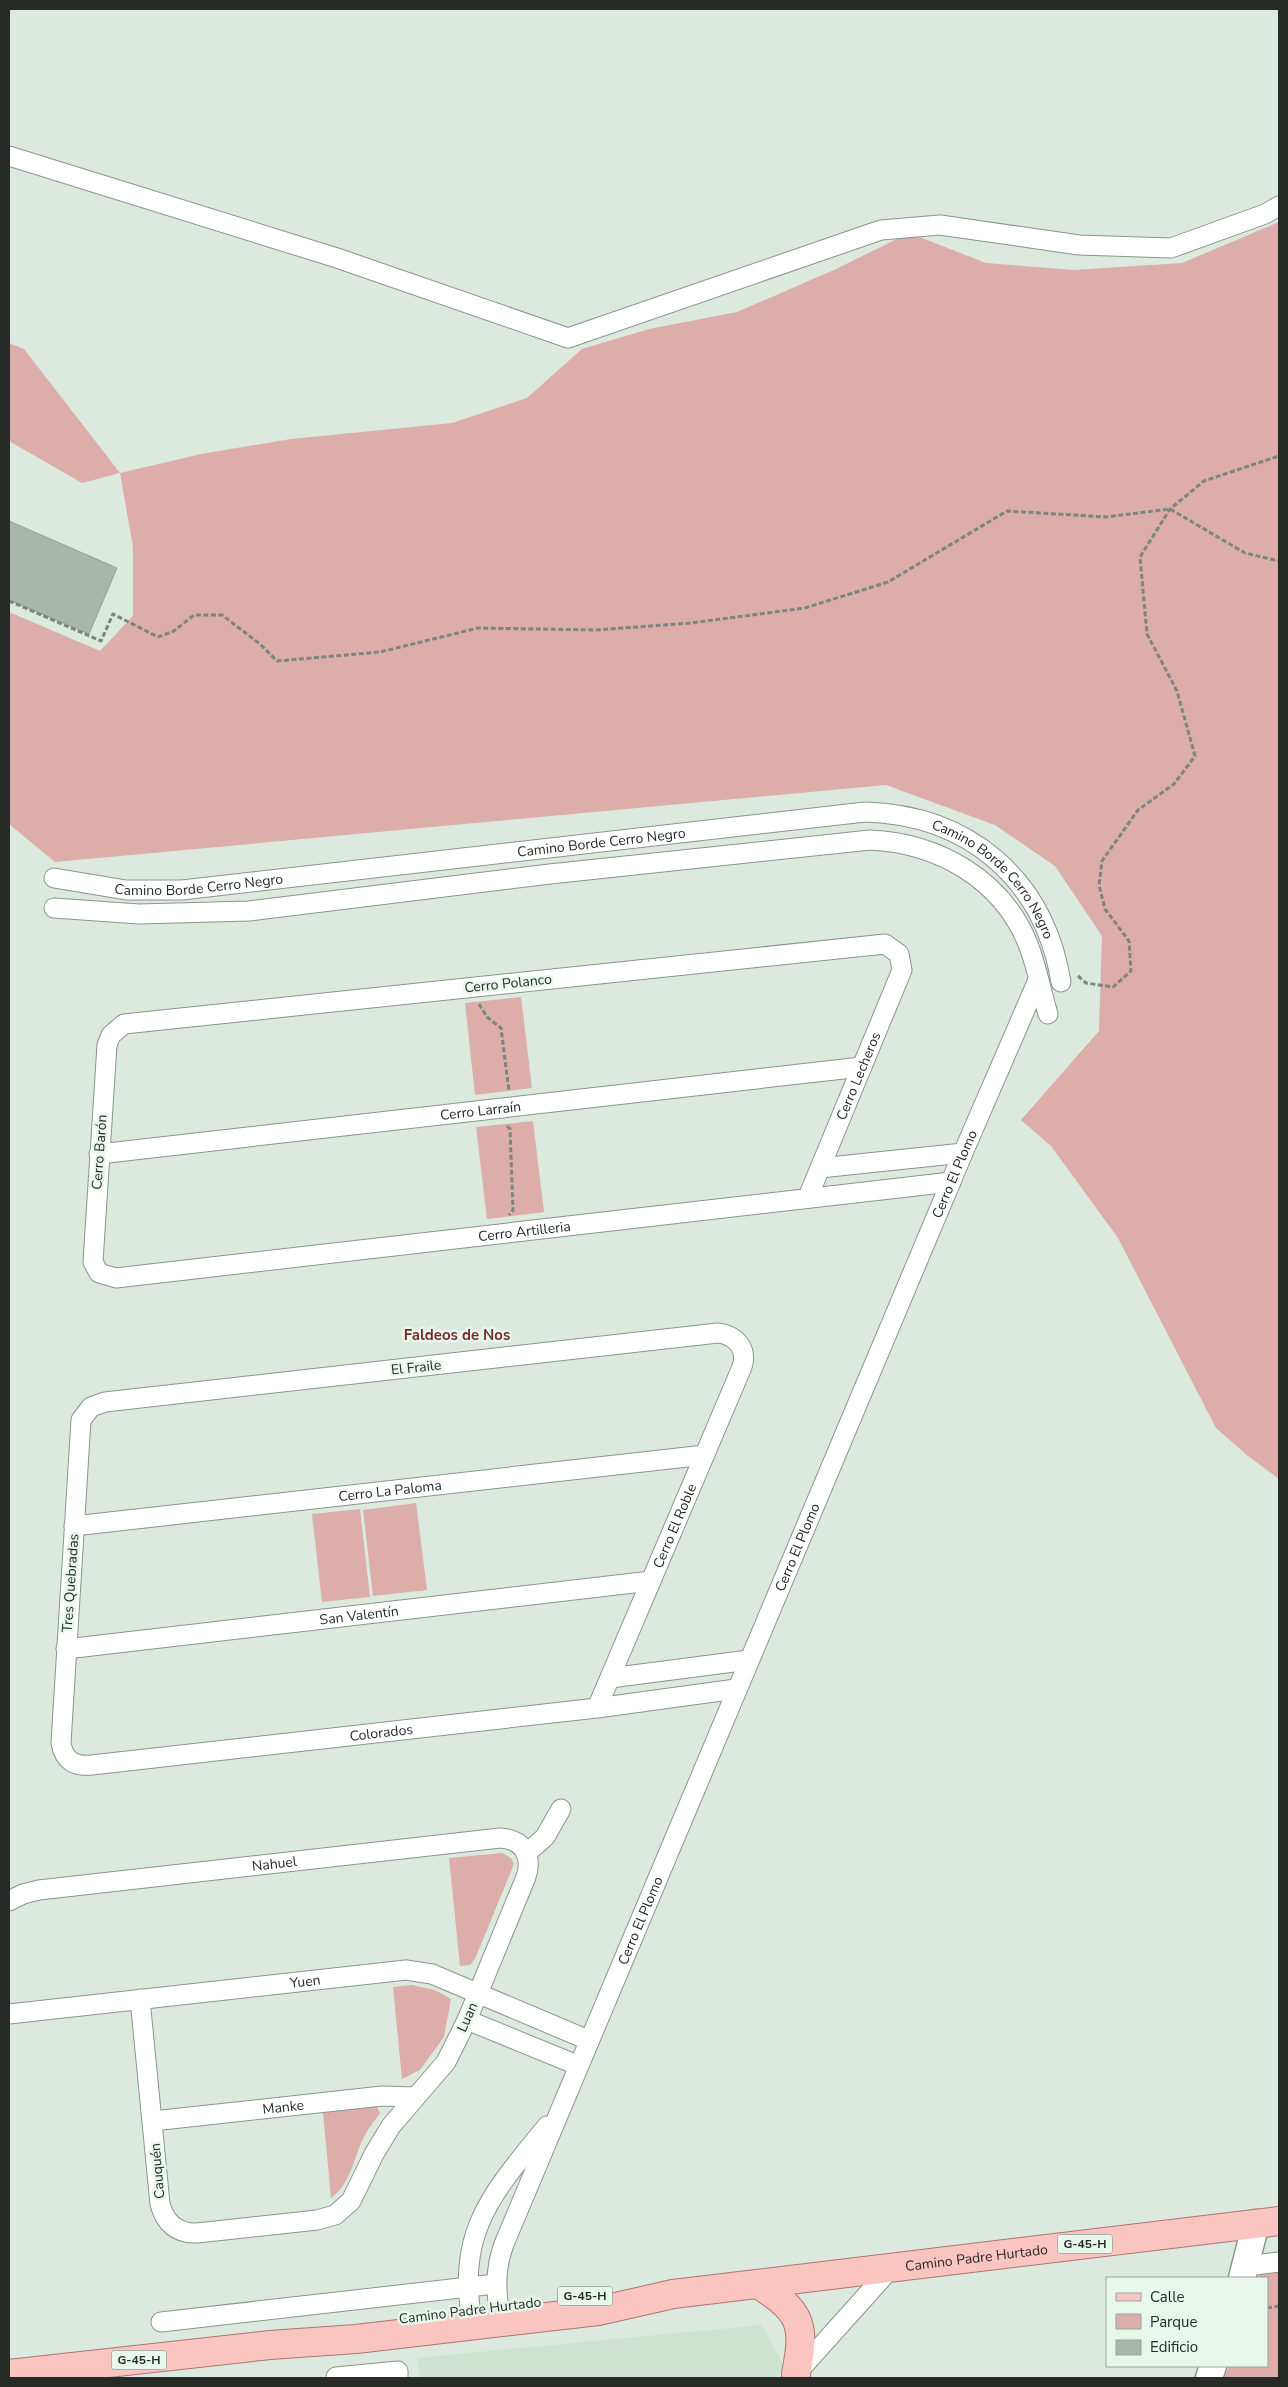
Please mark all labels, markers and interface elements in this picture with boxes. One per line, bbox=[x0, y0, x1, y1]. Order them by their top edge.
street label: Camino Borde Cerro Negro bbox=[929, 815, 1058, 942]
street label: Camino Borde Cerro Negro bbox=[516, 824, 687, 862]
street label: Camino Borde Cerro Negro bbox=[113, 870, 284, 900]
street label: Cerro Polanco bbox=[463, 969, 553, 998]
street label: Cerro Lecheros bbox=[832, 1029, 885, 1123]
street label: Cerro Larraín bbox=[439, 1097, 522, 1125]
street label: Cerro Barón bbox=[87, 1114, 112, 1190]
street label: Cerro El Plomo bbox=[928, 1127, 982, 1221]
street label: Cerro Artilleria bbox=[477, 1217, 572, 1246]
district label: Faldeos de Nos bbox=[404, 1325, 510, 1345]
street label: El Fraile bbox=[390, 1355, 442, 1380]
street label: Cerro La Paloma bbox=[338, 1476, 443, 1506]
street label: Cerro El Roble bbox=[649, 1481, 701, 1571]
street label: Cerro El Plomo bbox=[771, 1500, 825, 1595]
street label: Tres Quebradas bbox=[58, 1533, 83, 1633]
street label: San Valentín bbox=[319, 1601, 400, 1629]
street label: Colorados bbox=[349, 1720, 414, 1746]
street label: Nahuel bbox=[251, 1852, 299, 1876]
street label: Cerro El Plomo bbox=[614, 1873, 668, 1968]
street label: Yuen bbox=[288, 1971, 321, 1993]
street label: Luan bbox=[453, 1999, 482, 2035]
street label: Manke bbox=[262, 2096, 305, 2119]
street label: Cauquén bbox=[146, 2142, 169, 2200]
road number: G-45-H bbox=[1058, 2234, 1112, 2254]
street label: Camino Padre Hurtado bbox=[904, 2240, 1049, 2276]
legend bbox=[1106, 2277, 1268, 2367]
road number: G-45-H bbox=[558, 2286, 612, 2306]
text: Calle bbox=[1150, 2287, 1185, 2307]
street label: Camino Padre Hurtado bbox=[398, 2292, 543, 2329]
text: Parque bbox=[1150, 2312, 1198, 2332]
text: Edificio bbox=[1150, 2337, 1198, 2357]
road number: G-45-H bbox=[112, 2350, 166, 2370]

